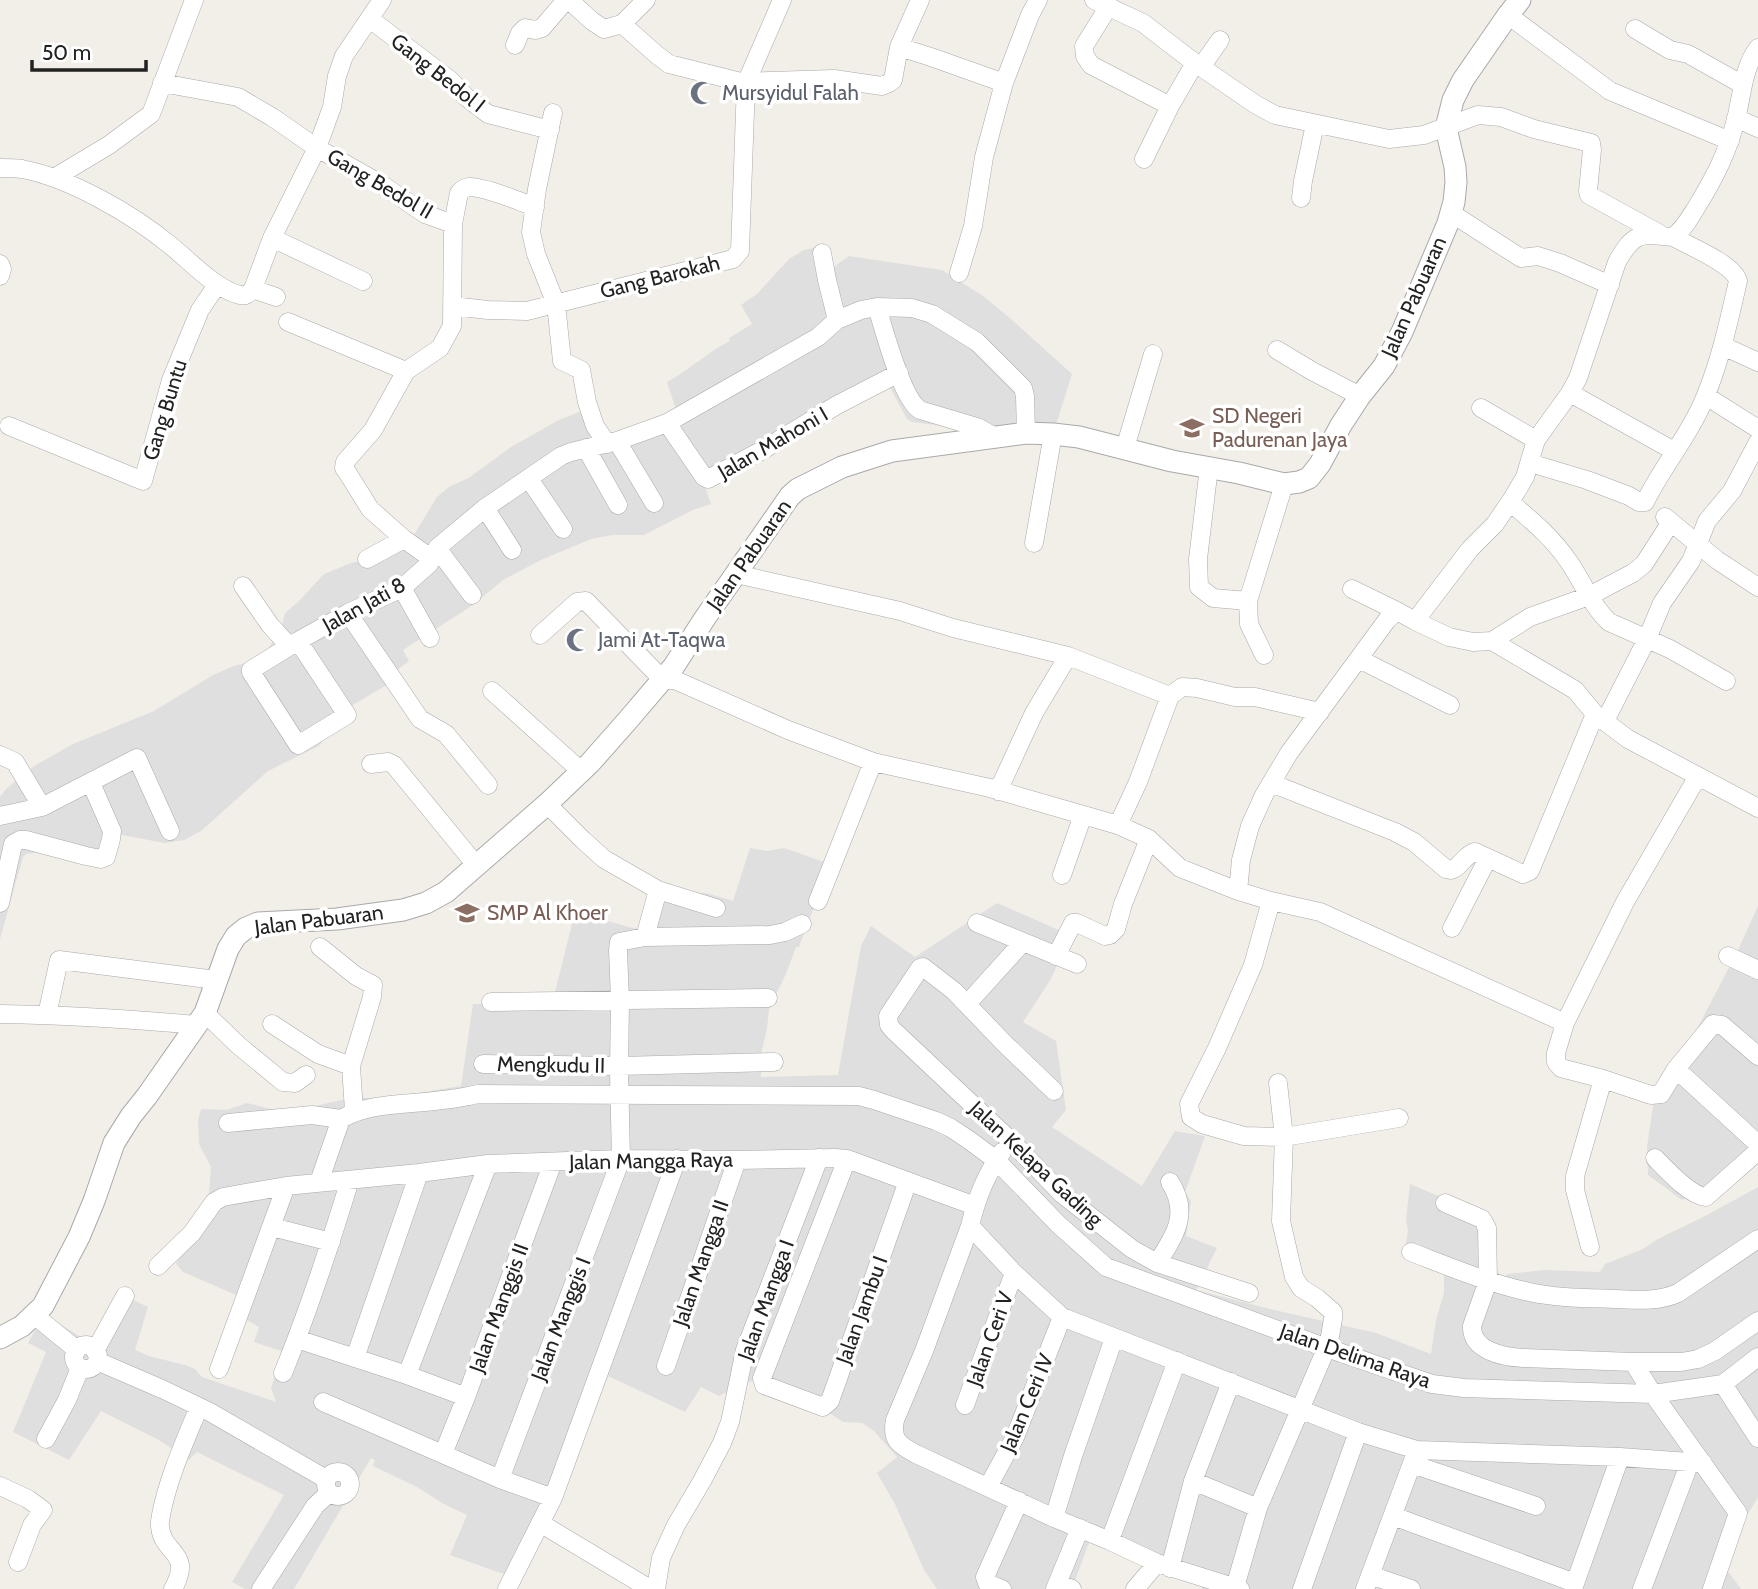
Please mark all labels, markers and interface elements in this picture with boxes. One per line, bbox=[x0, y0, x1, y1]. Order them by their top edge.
scale bar bbox=[32, 28, 145, 72]
street label: Gang Bedol I bbox=[386, 28, 490, 117]
text: 50 m bbox=[42, 40, 91, 65]
mosque icon: Mursyidul Falah bbox=[688, 79, 716, 107]
place label: Mursyidul Falah bbox=[722, 80, 859, 105]
street label: Gang Bedol II bbox=[323, 143, 438, 224]
street label: Jalan Pabuaran bbox=[1375, 233, 1451, 362]
street label: Gang Barokah bbox=[597, 250, 722, 303]
street label: Gang Buntu bbox=[137, 356, 192, 463]
street label: Jalan Mahoni I bbox=[712, 401, 832, 485]
place label: SD Negeri Padurenan Jaya bbox=[1212, 403, 1347, 452]
school or university icon: SD Negeri Padurenan Jaya bbox=[1178, 414, 1206, 442]
street label: Jalan Pabuaran bbox=[701, 494, 796, 616]
street label: Jalan Jati 8 bbox=[317, 572, 409, 638]
mosque icon: Jami At-Taqwa bbox=[564, 626, 592, 654]
place label: Jami At-Taqwa bbox=[597, 627, 725, 652]
street label: Jalan Pabuaran bbox=[252, 899, 385, 940]
school or university icon: SMP Al Khoer bbox=[453, 899, 481, 927]
place label: SMP Al Khoer bbox=[487, 900, 608, 925]
street label: Mengkudu II bbox=[497, 1051, 605, 1078]
street label: Jalan Kelapa Gading bbox=[964, 1095, 1108, 1232]
street label: Jalan Mangga Raya bbox=[568, 1147, 733, 1174]
street label: Jalan Mangga II bbox=[667, 1196, 734, 1330]
street label: Jalan Mangga I bbox=[732, 1236, 799, 1365]
street label: Jalan Manggis II bbox=[463, 1240, 533, 1377]
street label: Jalan Jambu I bbox=[830, 1252, 893, 1368]
street label: Jalan Manggis I bbox=[525, 1254, 595, 1385]
street label: Jalan Ceri V bbox=[961, 1288, 1018, 1390]
street label: Jalan Delima Raya bbox=[1275, 1318, 1434, 1393]
street label: Jalan Ceri IV bbox=[994, 1350, 1058, 1457]

